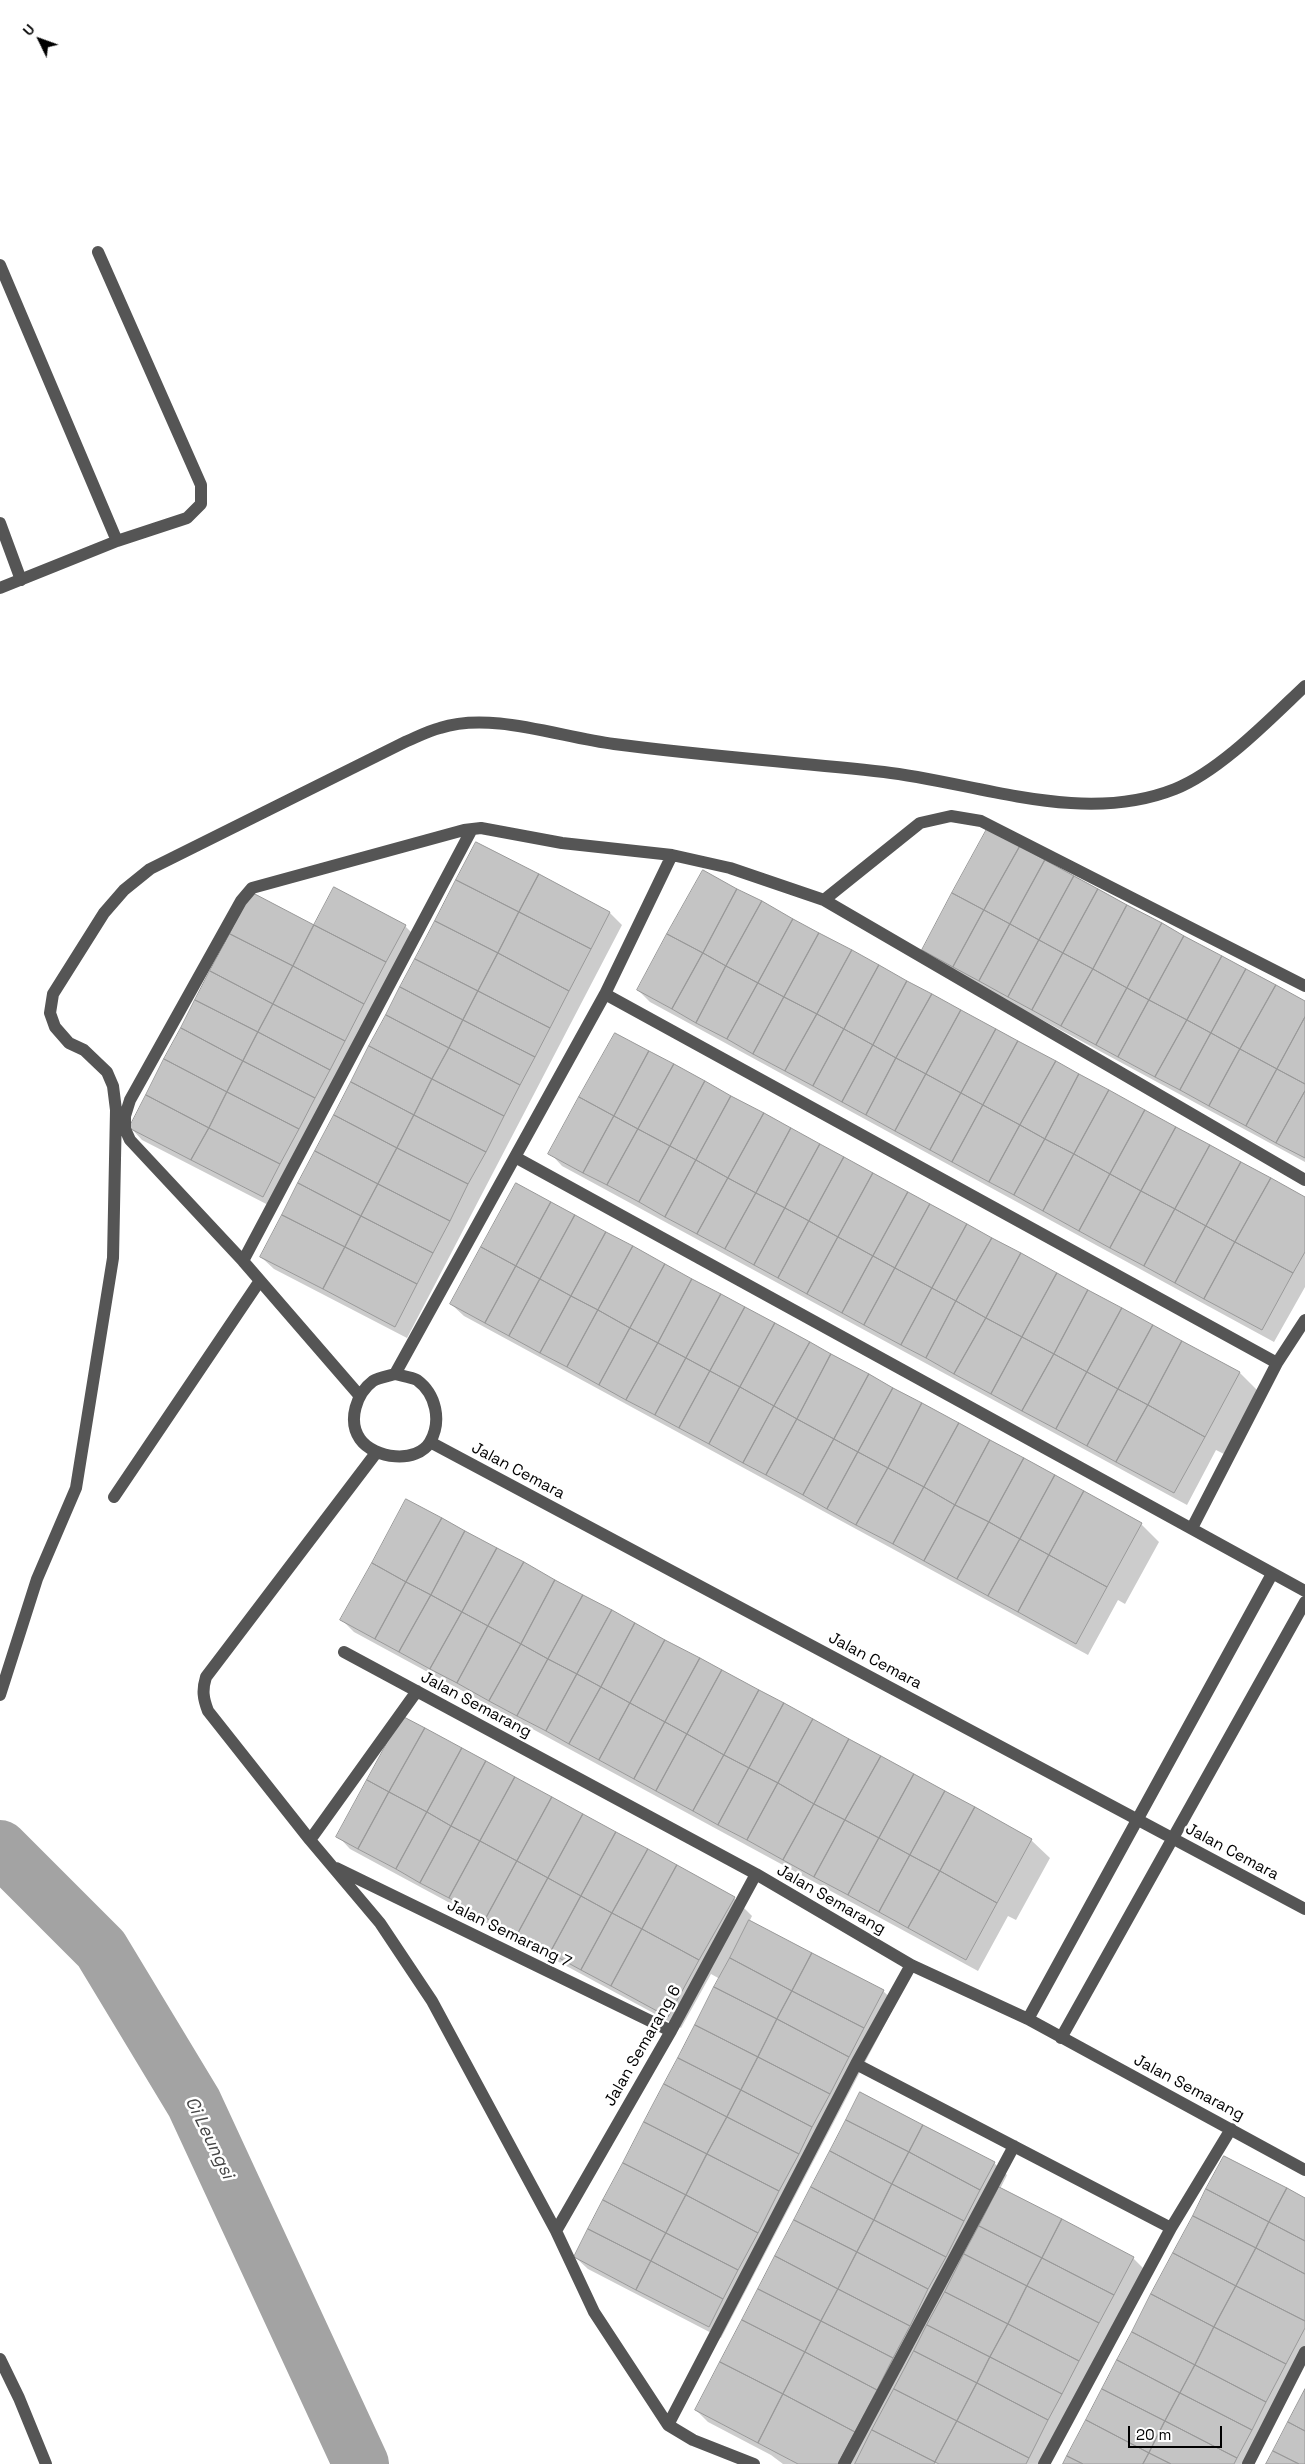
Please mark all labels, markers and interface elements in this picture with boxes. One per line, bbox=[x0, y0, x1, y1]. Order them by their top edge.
north arrow bbox=[15, 15, 65, 65]
text: U bbox=[19, 20, 39, 39]
street label: Jalan Cemara bbox=[468, 1438, 568, 1504]
street label: Jalan Cemara bbox=[825, 1628, 925, 1694]
street label: Jalan Semarang bbox=[417, 1668, 535, 1742]
street label: Jalan Cemara bbox=[1182, 1819, 1282, 1885]
street label: Jalan Semarang bbox=[773, 1861, 889, 1939]
street label: Jalan Semarang 7 bbox=[444, 1896, 574, 1972]
street label: Jalan Semarang 6 bbox=[601, 1982, 685, 2110]
street label: Jalan Semarang bbox=[1130, 2051, 1248, 2125]
water label: Ci Leungsi bbox=[180, 2093, 238, 2183]
scale bar bbox=[1130, 2416, 1224, 2448]
text: 20 m bbox=[1136, 2425, 1171, 2444]

